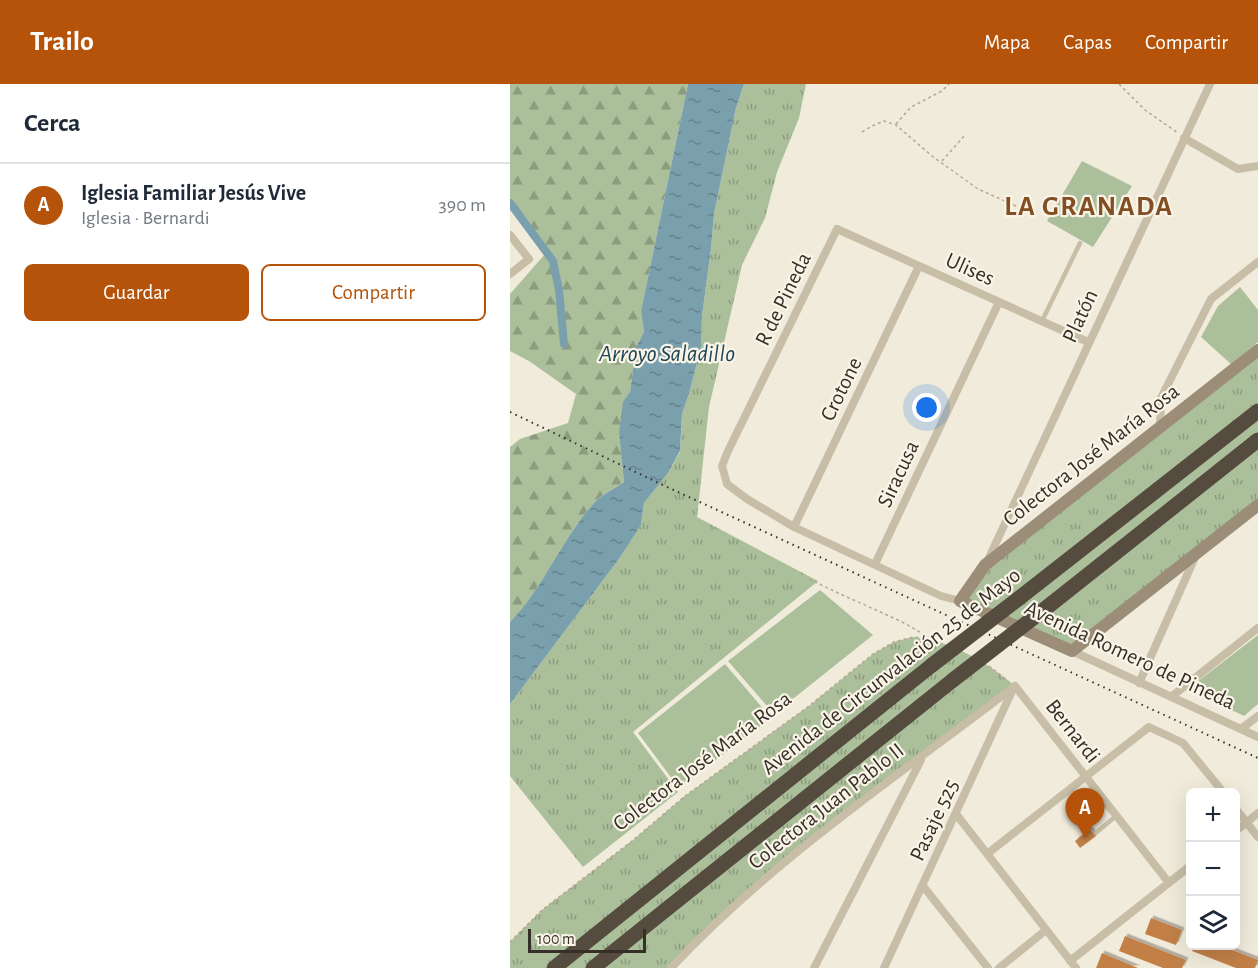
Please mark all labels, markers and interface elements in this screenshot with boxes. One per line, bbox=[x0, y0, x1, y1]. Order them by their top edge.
text: Trailo bbox=[30, 28, 94, 56]
text: Mapa bbox=[984, 32, 1030, 53]
text: Capas bbox=[1063, 32, 1112, 53]
text: Compartir bbox=[1145, 32, 1228, 53]
text: Cerca bbox=[24, 110, 81, 136]
text: Iglesia Familiar Jesús Vive bbox=[81, 182, 306, 204]
district label: LA GRANADA bbox=[1004, 193, 1174, 221]
text: A bbox=[38, 195, 50, 215]
text: 390 m bbox=[439, 195, 486, 215]
text: Iglesia · Bernardi bbox=[81, 208, 210, 228]
street label: R de Pineda bbox=[751, 249, 815, 349]
street label: Ulises bbox=[942, 249, 998, 289]
button: Guardar bbox=[24, 264, 249, 321]
button: Compartir bbox=[261, 264, 486, 321]
street label: Platón bbox=[1058, 286, 1102, 346]
water label: Arroyo Saladillo bbox=[598, 342, 735, 366]
street label: Crotone bbox=[816, 354, 866, 424]
street label: Colectora José María Rosa bbox=[999, 380, 1183, 530]
your location bbox=[912, 393, 941, 422]
street label: Siracusa bbox=[873, 437, 923, 511]
street label: Avenida de Circunvalación 25 de Mayo bbox=[757, 563, 1025, 779]
street label: Avenida Romero de Pineda bbox=[1021, 597, 1239, 713]
street label: Colectora José María Rosa bbox=[609, 687, 795, 835]
street label: Bernardi bbox=[1042, 695, 1104, 767]
street label: Colectora Juan Pablo II bbox=[744, 739, 908, 873]
street label: Pasaje 525 bbox=[906, 776, 962, 864]
pin: A bbox=[1066, 788, 1104, 838]
map controls bbox=[1186, 788, 1240, 950]
button: + bbox=[1186, 788, 1240, 842]
button: − bbox=[1186, 842, 1240, 896]
button: layers bbox=[1186, 896, 1240, 950]
scale bar bbox=[528, 926, 646, 954]
text: 100 m bbox=[537, 931, 575, 947]

